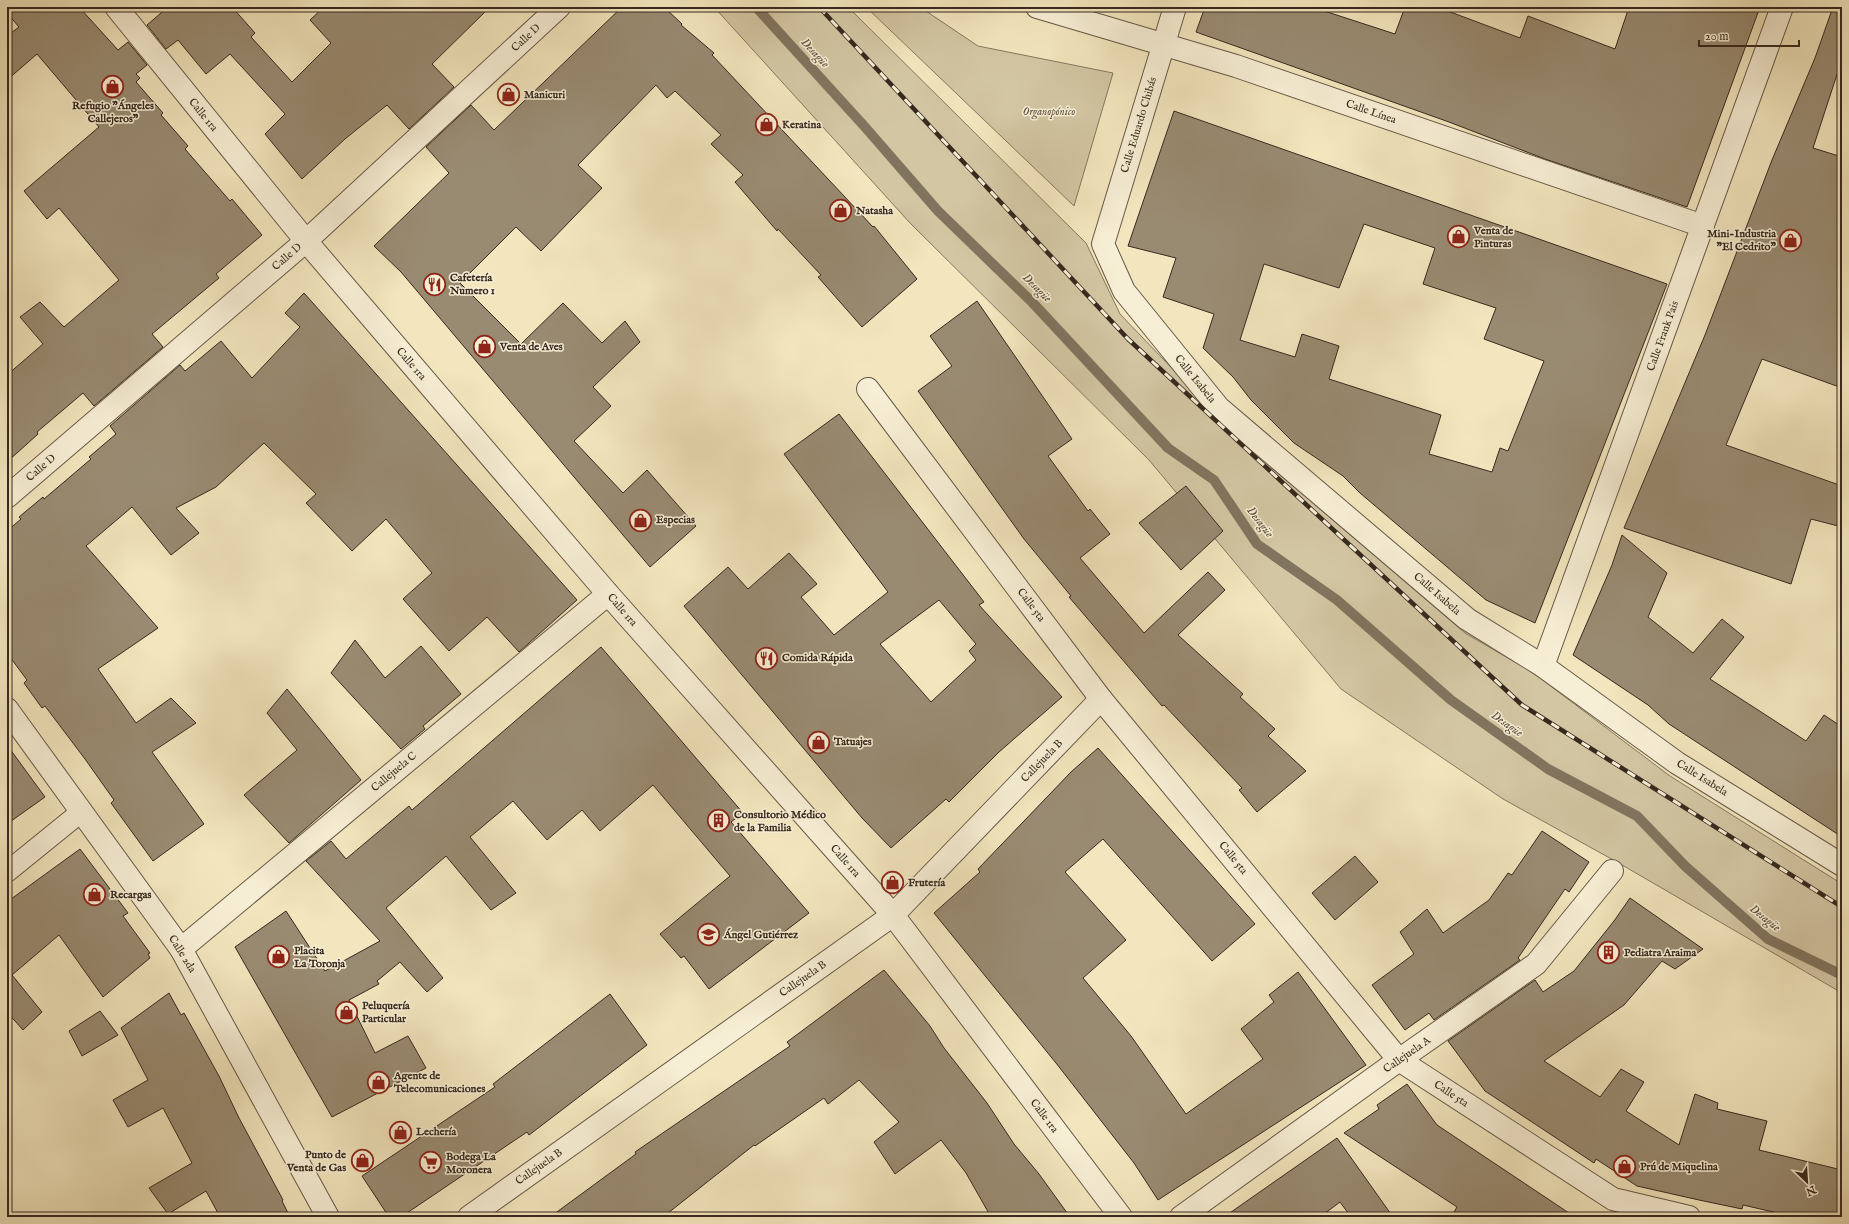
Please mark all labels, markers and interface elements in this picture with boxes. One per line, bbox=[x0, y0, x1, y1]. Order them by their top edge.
street label: Calle D bbox=[508, 21, 544, 55]
scale bar bbox=[1699, 22, 1799, 48]
text: 20 m bbox=[1705, 29, 1728, 44]
water label: Desagüe bbox=[797, 35, 833, 72]
shop icon: Refugio "Ángeles Callejeros" bbox=[100, 73, 126, 99]
street label: Calle Eduardo Chibás bbox=[1118, 75, 1160, 175]
shop icon: Manicuri bbox=[496, 82, 522, 108]
place label: Manicuri bbox=[524, 88, 565, 102]
street label: Calle 1ra bbox=[185, 95, 221, 135]
street label: Calle Línea bbox=[1344, 97, 1398, 127]
place label: Refugio "Ángeles Callejeros" bbox=[72, 98, 154, 126]
park label: Organopónico bbox=[1023, 105, 1075, 120]
shop icon: Keratina bbox=[754, 112, 780, 138]
place label: Keratina bbox=[782, 118, 821, 132]
shop icon: Natasha bbox=[827, 198, 853, 224]
place label: Natasha bbox=[855, 204, 893, 218]
shop icon: Venta de Pinturas bbox=[1446, 224, 1472, 250]
place label: Venta de Pinturas bbox=[1473, 224, 1513, 251]
place label: Mini-Industria "El Cedrito" bbox=[1707, 227, 1777, 254]
shop icon: Mini-Industria "El Cedrito" bbox=[1778, 227, 1804, 253]
street label: Calle D bbox=[269, 240, 305, 274]
water label: Desagüe bbox=[1019, 270, 1055, 306]
restaurant icon: Cafetería Numero 1 bbox=[422, 271, 448, 297]
place label: Cafetería Numero 1 bbox=[449, 271, 495, 298]
street label: Calle Frank Pais bbox=[1644, 299, 1682, 373]
shop icon: Venta de Aves bbox=[472, 334, 498, 360]
place label: Venta de Aves bbox=[499, 340, 563, 354]
street label: Calle 1ra bbox=[393, 345, 429, 383]
street label: Calle Isabela bbox=[1171, 352, 1219, 406]
street label: Calle D bbox=[23, 451, 59, 485]
water label: Desagüe bbox=[1242, 503, 1277, 541]
shop icon: Especias bbox=[627, 507, 653, 533]
place label: Especias bbox=[656, 513, 695, 527]
street label: Calle Isabela bbox=[1410, 570, 1464, 618]
street label: Calle 5ta bbox=[1014, 585, 1048, 625]
street label: Calle 1ra bbox=[604, 591, 640, 629]
restaurant icon: Comida Rápida bbox=[754, 645, 780, 671]
place label: Comida Rápida bbox=[782, 651, 853, 665]
water label: Desagüe bbox=[1488, 708, 1526, 741]
shop icon: Tatuajes bbox=[806, 729, 832, 755]
place label: Tatuajes bbox=[833, 735, 872, 749]
street label: Callejuela B bbox=[1018, 737, 1066, 785]
street label: Callejuela C bbox=[368, 749, 420, 795]
street label: Calle Isabela bbox=[1674, 757, 1731, 799]
building icon: Consultorio Médico de la Familia bbox=[705, 808, 731, 834]
place label: Consultorio Médico de la Familia bbox=[734, 808, 826, 835]
street label: Calle 5ta bbox=[1215, 839, 1251, 878]
street label: Calle 1ra bbox=[827, 842, 863, 880]
shop icon: Frutería bbox=[880, 870, 906, 896]
place label: Frutería bbox=[908, 876, 945, 890]
shop icon: Recargas bbox=[82, 882, 108, 908]
place label: Recargas bbox=[110, 888, 152, 902]
water label: Desagüe bbox=[1746, 901, 1783, 936]
school or university icon: Ángel Gutiérrez bbox=[696, 922, 722, 948]
place label: Ángel Gutiérrez bbox=[723, 927, 799, 942]
street label: Calle 2da bbox=[165, 933, 199, 976]
building icon: Pediatra Araima bbox=[1595, 940, 1621, 966]
shop icon: Placita La Toronja bbox=[265, 944, 291, 970]
place label: Placita La Toronja bbox=[293, 944, 345, 971]
place label: Pediatra Araima bbox=[1624, 946, 1696, 960]
street label: Callejuela B bbox=[777, 958, 829, 1000]
shop icon: Peluquería Particular bbox=[334, 999, 360, 1025]
place label: Peluquería Particular bbox=[362, 999, 410, 1026]
street label: Callejuela A bbox=[1381, 1033, 1434, 1076]
shop icon: Agente de Telecomunicaciones bbox=[366, 1069, 392, 1095]
place label: Agente de Telecomunicaciones bbox=[393, 1069, 486, 1096]
street label: Calle 5ta bbox=[1431, 1078, 1471, 1111]
street label: Calle 1ra bbox=[1027, 1096, 1061, 1136]
shop icon: Lechería bbox=[388, 1119, 414, 1145]
place label: Lechería bbox=[415, 1125, 457, 1139]
street label: Callejuela B bbox=[513, 1146, 565, 1188]
place label: Punto de Venta de Gas bbox=[286, 1148, 346, 1175]
shop icon: Punto de Venta de Gas bbox=[349, 1148, 375, 1174]
supermarket icon: Bodega La Moronera bbox=[418, 1150, 444, 1176]
place label: Bodega La Moronera bbox=[446, 1150, 496, 1177]
shop icon: Prú de Miquelina bbox=[1611, 1154, 1637, 1180]
place label: Prú de Miquelina bbox=[1640, 1160, 1718, 1174]
north arrow bbox=[1787, 1162, 1827, 1202]
text: N bbox=[1803, 1181, 1819, 1199]

